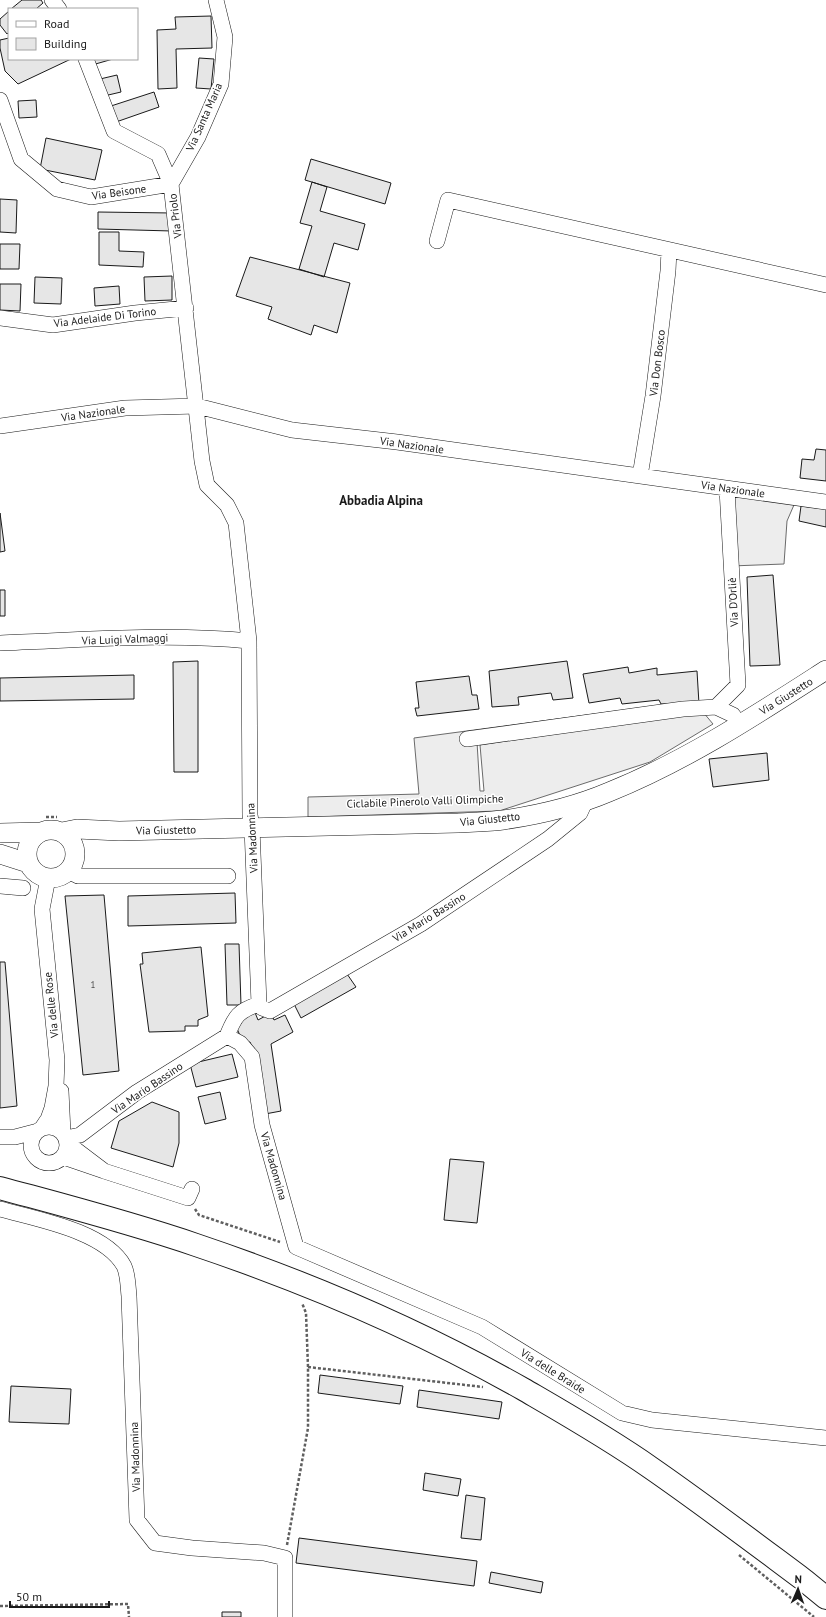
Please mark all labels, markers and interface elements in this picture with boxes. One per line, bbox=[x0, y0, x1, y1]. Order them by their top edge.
legend bbox=[8, 8, 138, 60]
text: Road bbox=[44, 16, 69, 31]
text: Building bbox=[44, 36, 87, 51]
street label: Via Santa Maria bbox=[182, 81, 225, 154]
street label: Via Beisone bbox=[90, 181, 147, 203]
street label: Via Priolo bbox=[165, 193, 185, 240]
street label: Via Adelaide Di Torino bbox=[52, 304, 157, 330]
street label: Via Don Bosco bbox=[646, 329, 668, 398]
street label: Via Nazionale bbox=[59, 402, 126, 425]
street label: Via Nazionale bbox=[378, 433, 445, 456]
street label: Via Nazionale bbox=[699, 477, 766, 500]
district label: Abbadia Alpina bbox=[339, 492, 423, 509]
street label: Via D'Orliè bbox=[725, 577, 741, 628]
street label: Via Luigi Valmaggi bbox=[80, 630, 169, 648]
street label: Via Giustetto bbox=[756, 674, 815, 718]
street label: Ciclabile Pinerolo Valli Olimpiche bbox=[346, 791, 504, 811]
street label: Via Madonnina bbox=[243, 803, 261, 874]
street label: Via Giustetto bbox=[458, 809, 521, 829]
street label: Via Giustetto bbox=[135, 822, 196, 838]
street label: Via Mario Bassino bbox=[389, 889, 468, 946]
street label: Via delle Rose bbox=[41, 971, 62, 1040]
house number: 1 bbox=[91, 979, 96, 990]
street label: Via Mario Bassino bbox=[108, 1059, 186, 1118]
street label: Via Madonnina bbox=[257, 1129, 290, 1202]
street label: Via delle Braide bbox=[517, 1345, 588, 1397]
street label: Via Madonnina bbox=[127, 1422, 143, 1493]
north arrow bbox=[778, 1569, 818, 1609]
text: N bbox=[794, 1572, 802, 1586]
scale bar bbox=[10, 1583, 109, 1609]
text: 50 m bbox=[16, 1589, 42, 1604]

